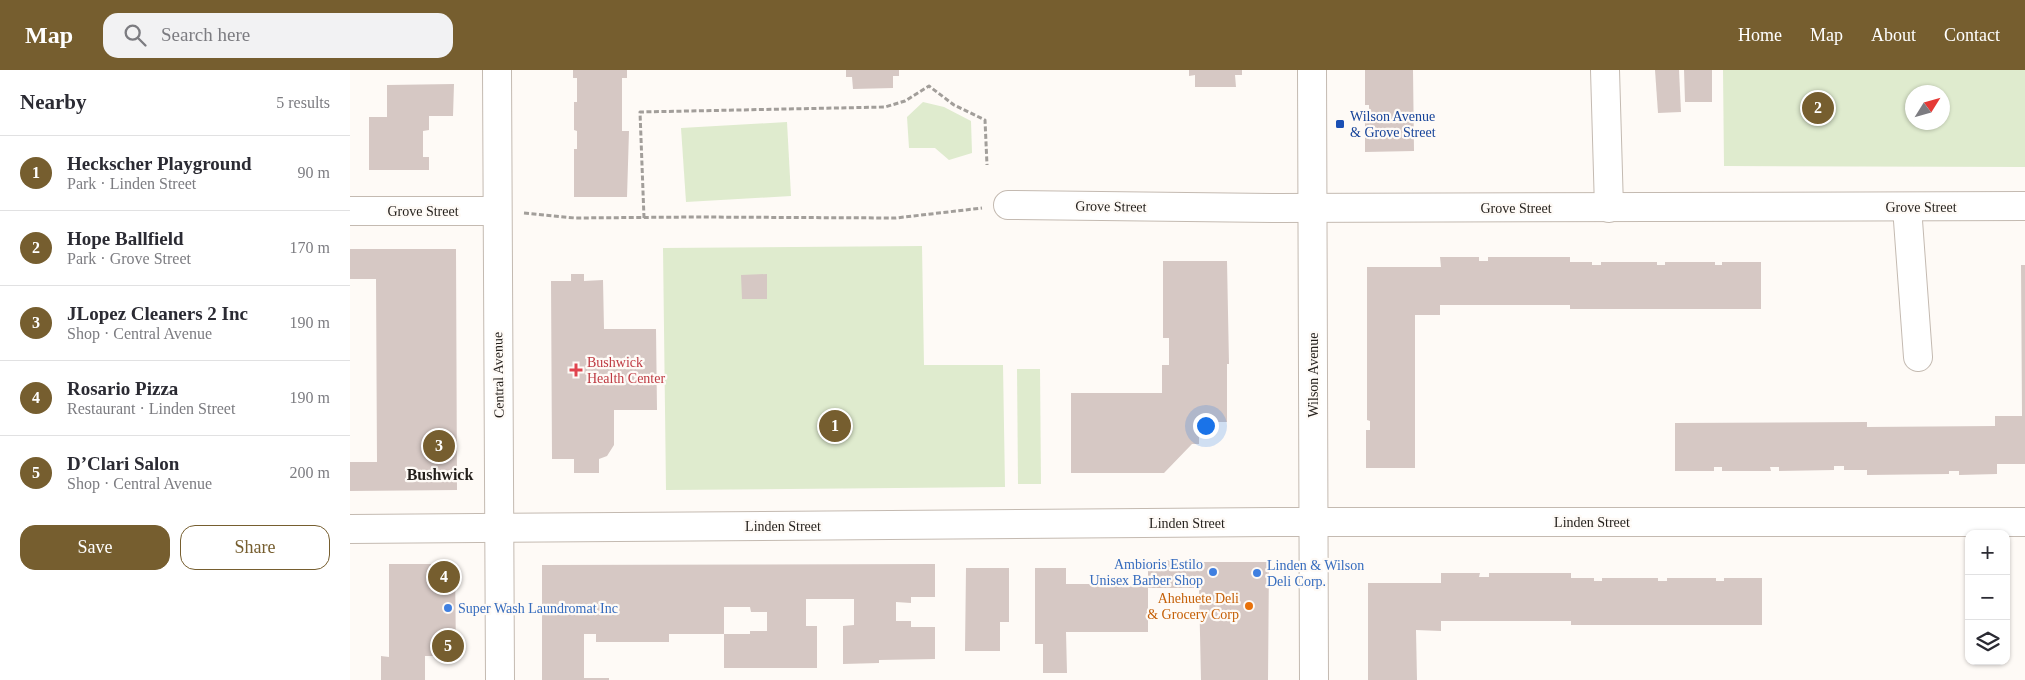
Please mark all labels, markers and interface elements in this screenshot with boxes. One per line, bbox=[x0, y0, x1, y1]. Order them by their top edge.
search box bbox=[103, 13, 453, 58]
icon: search bbox=[121, 21, 149, 49]
text: Map bbox=[25, 22, 73, 48]
text: Search here bbox=[161, 24, 250, 45]
text: Home bbox=[1738, 25, 1782, 45]
text: Map bbox=[1810, 25, 1843, 45]
text: About bbox=[1871, 25, 1916, 45]
text: Contact bbox=[1944, 25, 2000, 45]
north arrow bbox=[1905, 85, 1950, 130]
pin: 2 bbox=[1802, 89, 1834, 127]
text: Nearby bbox=[20, 90, 87, 114]
text: 5 results bbox=[276, 94, 330, 111]
place label: Wilson Avenue & Grove Street bbox=[1350, 109, 1436, 140]
marker: Wilson Avenue & Grove Street bbox=[1334, 118, 1346, 130]
text: Heckscher Playground bbox=[67, 153, 252, 174]
text: 1 bbox=[32, 164, 40, 181]
text: 90 m bbox=[298, 164, 330, 181]
text: Park · Linden Street bbox=[67, 175, 196, 192]
street label: Grove Street bbox=[1075, 198, 1147, 215]
street label: Grove Street bbox=[1885, 200, 1957, 215]
street label: Grove Street bbox=[1480, 201, 1552, 216]
street label: Grove Street bbox=[387, 204, 459, 219]
text: Hope Ballfield bbox=[67, 228, 184, 249]
text: 2 bbox=[32, 239, 40, 256]
text: 170 m bbox=[290, 239, 330, 256]
text: Park · Grove Street bbox=[67, 250, 191, 267]
text: JLopez Cleaners 2 Inc bbox=[67, 303, 248, 324]
text: 3 bbox=[32, 314, 40, 331]
text: 190 m bbox=[290, 314, 330, 331]
text: Shop · Central Avenue bbox=[67, 325, 212, 342]
street label: Central Avenue bbox=[490, 332, 507, 418]
street label: Wilson Avenue bbox=[1306, 332, 1321, 418]
place label: Bushwick Health Center bbox=[587, 355, 665, 386]
marker: Bushwick Health Center bbox=[569, 363, 583, 377]
text: Rosario Pizza bbox=[67, 378, 178, 399]
text: 4 bbox=[32, 389, 40, 406]
text: 190 m bbox=[290, 389, 330, 406]
text: Restaurant · Linden Street bbox=[67, 400, 235, 417]
pin: 1 bbox=[819, 407, 851, 445]
your location bbox=[1193, 413, 1219, 439]
pin: 3 bbox=[423, 427, 455, 465]
text: D’Clari Salon bbox=[67, 453, 179, 474]
text: 5 bbox=[32, 464, 40, 481]
text: 200 m bbox=[290, 464, 330, 481]
district label: Bushwick bbox=[407, 466, 473, 483]
text: Shop · Central Avenue bbox=[67, 475, 212, 492]
street label: Linden Street bbox=[1554, 515, 1630, 530]
street label: Linden Street bbox=[1149, 516, 1225, 531]
street label: Linden Street bbox=[745, 519, 821, 534]
button: Save bbox=[20, 525, 170, 570]
button: Share bbox=[180, 525, 330, 570]
map controls bbox=[1965, 530, 2010, 665]
button: + bbox=[1965, 530, 2010, 575]
place label: Ambioris Estilo Unisex Barber Shop bbox=[1089, 557, 1203, 588]
pin: 4 bbox=[428, 558, 460, 596]
place label: Linden & Wilson Deli Corp. bbox=[1267, 558, 1364, 589]
marker: Ambioris Estilo Unisex Barber Shop bbox=[1207, 566, 1219, 578]
marker: Linden & Wilson Deli Corp. bbox=[1251, 567, 1263, 579]
button: − bbox=[1965, 575, 2010, 620]
place label: Ahehuete Deli & Grocery Corp bbox=[1147, 591, 1239, 622]
marker: Ahehuete Deli & Grocery Corp bbox=[1243, 600, 1255, 612]
place label: Super Wash Laundromat Inc bbox=[458, 601, 618, 616]
marker: Super Wash Laundromat Inc bbox=[442, 602, 454, 614]
button: layers bbox=[1965, 620, 2010, 665]
pin: 5 bbox=[432, 627, 464, 665]

